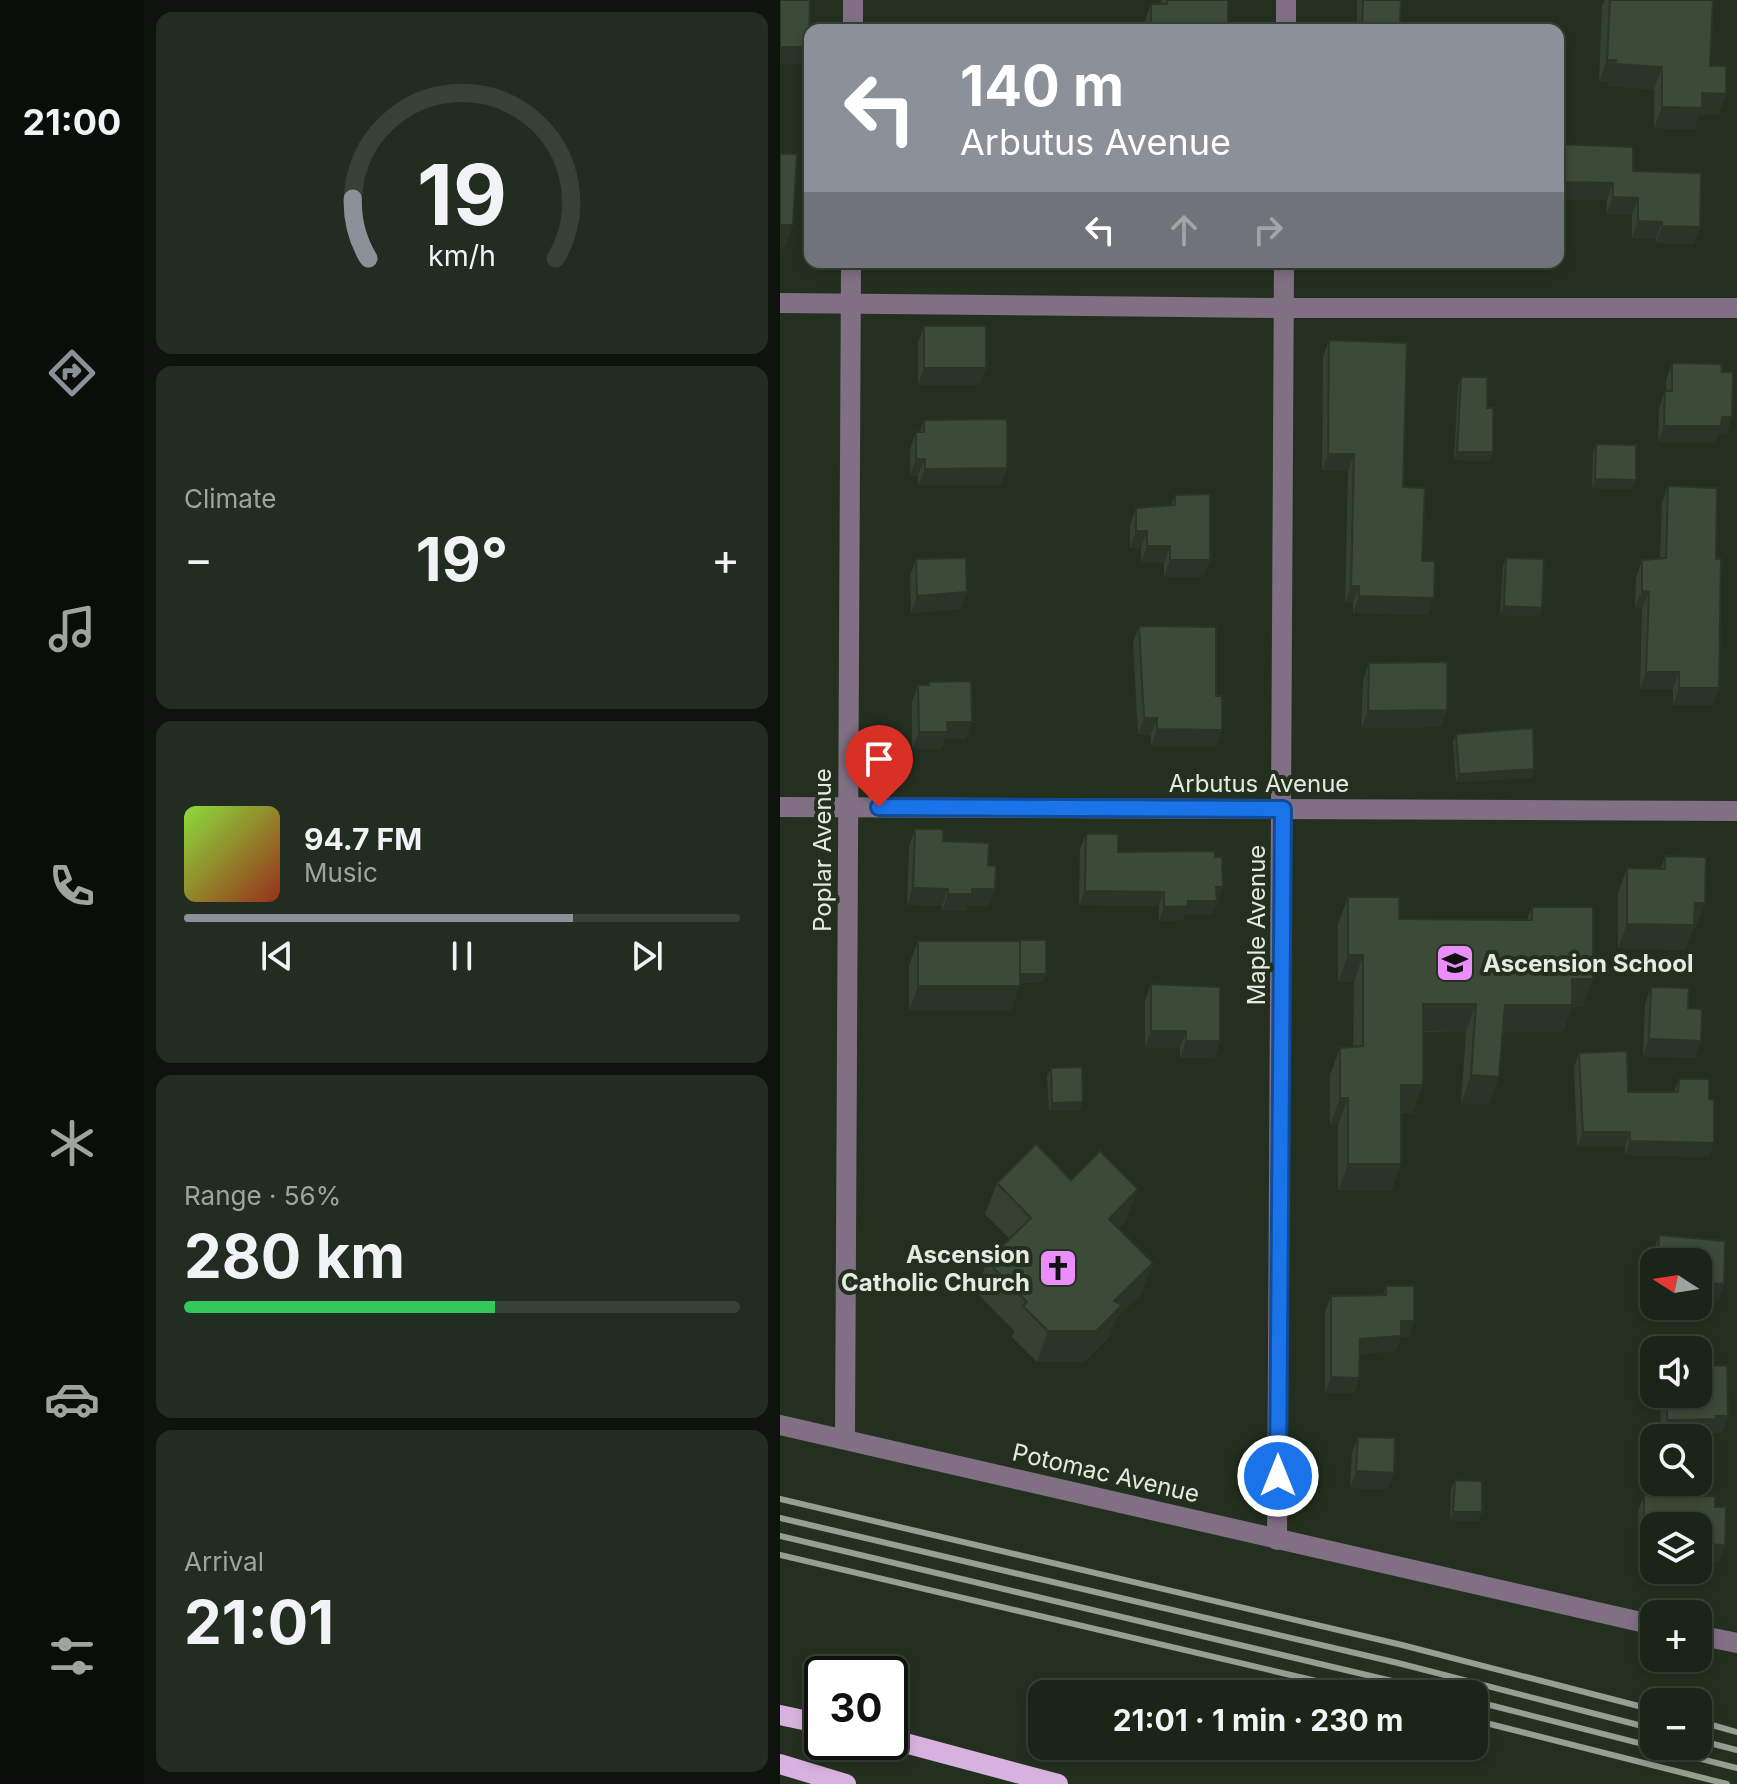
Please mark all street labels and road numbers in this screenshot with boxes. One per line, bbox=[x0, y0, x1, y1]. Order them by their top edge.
street label: Poplar Avenue bbox=[808, 768, 837, 932]
street label: Arbutus Avenue bbox=[1169, 769, 1349, 798]
street label: Maple Avenue bbox=[1242, 845, 1271, 1005]
street label: Potomac Avenue bbox=[1010, 1437, 1202, 1509]

